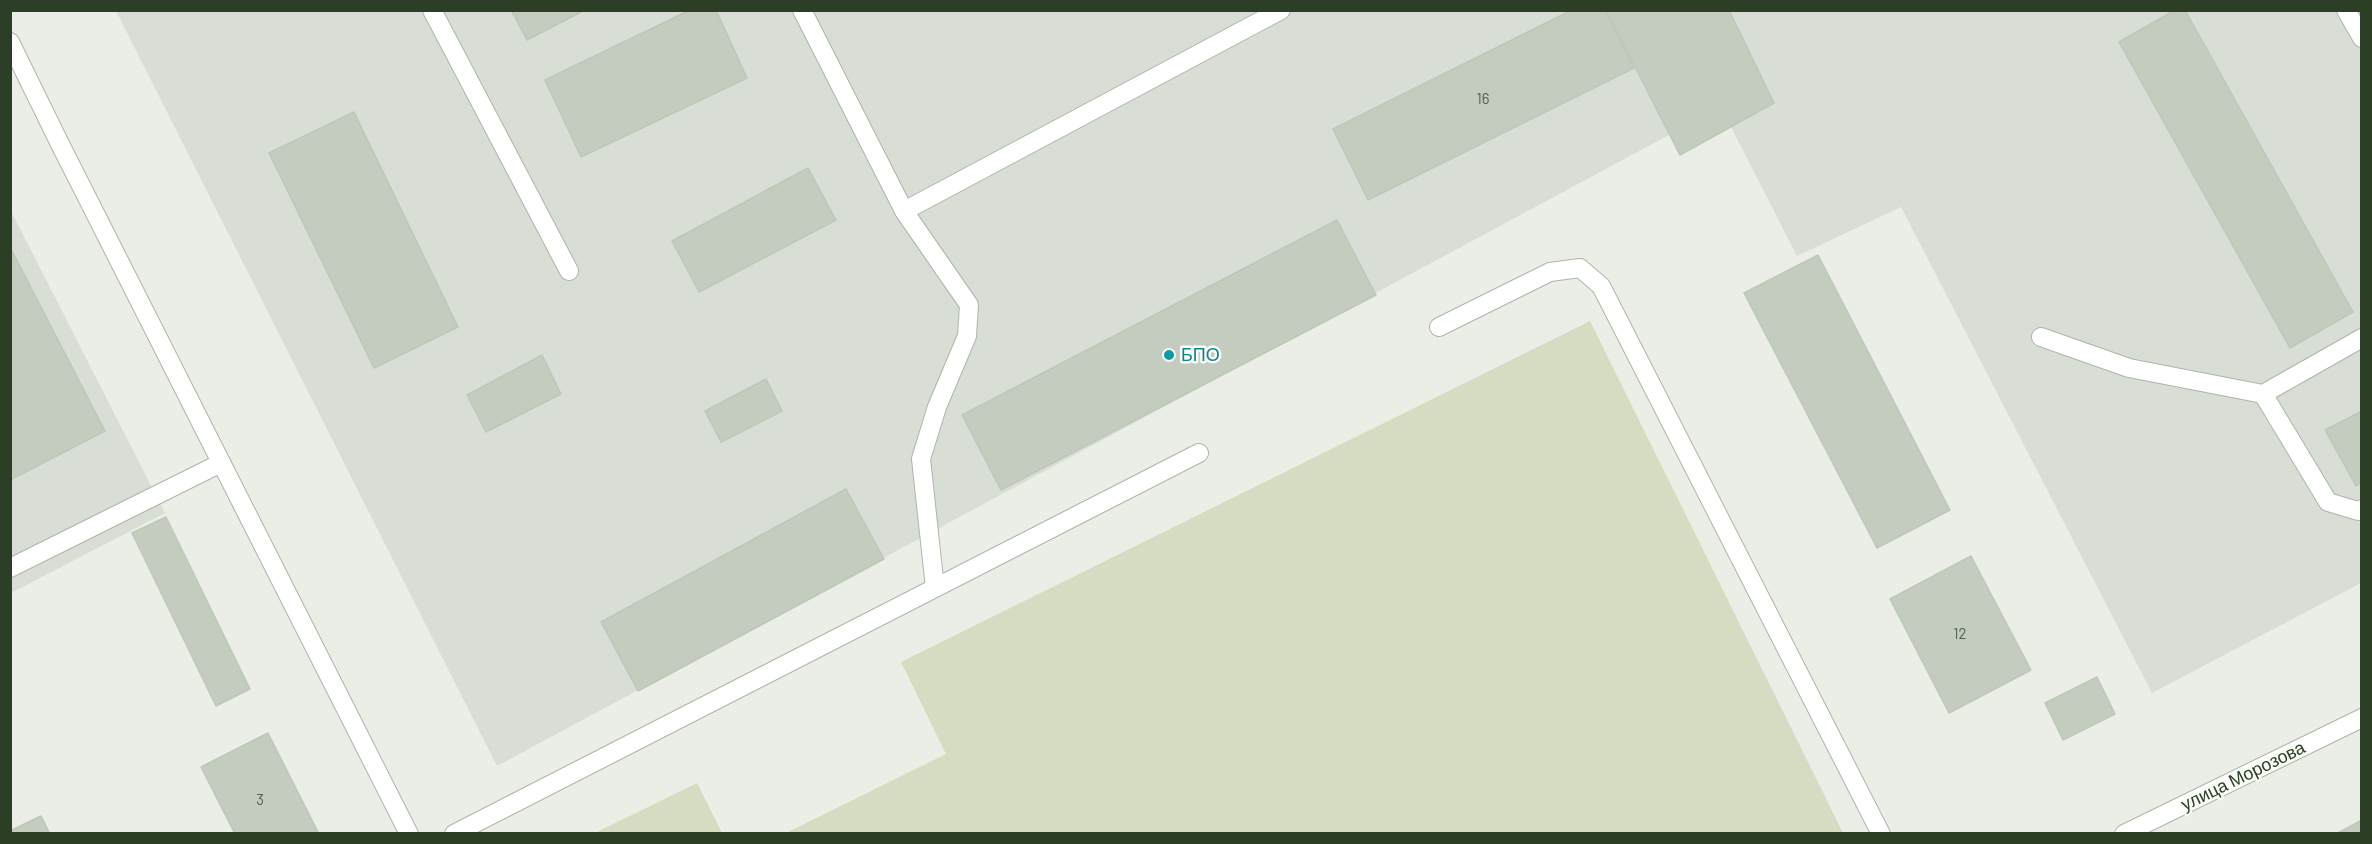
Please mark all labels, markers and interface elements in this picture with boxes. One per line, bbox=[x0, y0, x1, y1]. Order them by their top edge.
house number: 16 bbox=[1477, 90, 1489, 108]
place label: БПО bbox=[1181, 344, 1220, 366]
marker: БПО bbox=[1162, 348, 1176, 362]
house number: 12 bbox=[1953, 625, 1967, 643]
street label: улица Морозова bbox=[2177, 737, 2309, 815]
house number: 3 bbox=[256, 791, 264, 809]

